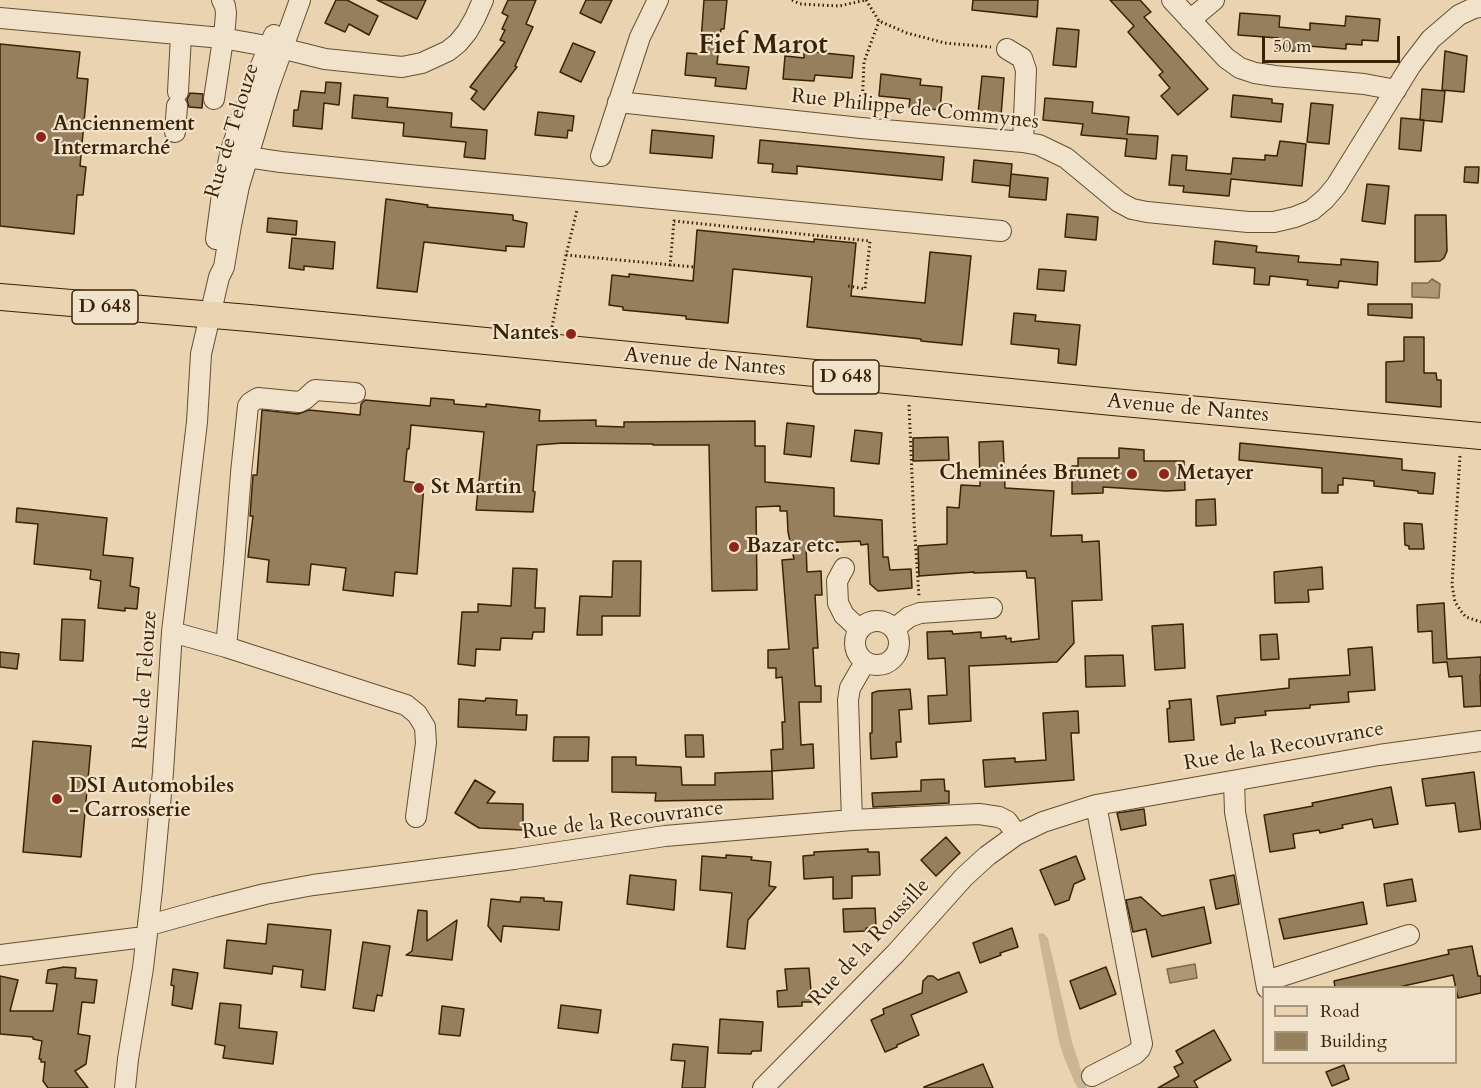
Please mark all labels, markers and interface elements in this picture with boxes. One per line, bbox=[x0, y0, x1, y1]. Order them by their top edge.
scale bar bbox=[1265, 24, 1403, 62]
district label: Fief Marot bbox=[698, 31, 828, 63]
text: 50 m bbox=[1273, 34, 1312, 59]
street label: Rue de Telouze bbox=[201, 61, 265, 201]
street label: Rue Philippe de Commynes bbox=[790, 84, 1040, 136]
place label: Anciennement Intermarché bbox=[53, 112, 195, 162]
marker: Anciennement Intermarché bbox=[34, 130, 48, 144]
road number: D 648 bbox=[72, 290, 138, 324]
place label: Nantes bbox=[492, 321, 559, 347]
marker: Nantes bbox=[564, 327, 578, 341]
street label: Avenue de Nantes bbox=[623, 343, 787, 383]
road number: D 648 bbox=[813, 360, 879, 394]
street label: Avenue de Nantes bbox=[1106, 389, 1270, 429]
place label: Cheminées Brunet bbox=[939, 461, 1120, 487]
place label: Metayer bbox=[1176, 461, 1253, 487]
marker: Cheminées Brunet bbox=[1125, 467, 1139, 481]
marker: Metayer bbox=[1157, 467, 1171, 481]
place label: St Martin bbox=[431, 475, 522, 501]
marker: St Martin bbox=[412, 481, 426, 495]
place label: Bazar etc. bbox=[746, 534, 840, 560]
marker: Bazar etc. bbox=[727, 540, 741, 554]
street label: Rue de Telouze bbox=[129, 609, 163, 751]
street label: Rue de la Recouvrance bbox=[1182, 717, 1386, 777]
place label: DSI Automobiles - Carrosserie bbox=[69, 774, 234, 824]
marker: DSI Automobiles - Carrosserie bbox=[50, 792, 64, 806]
street label: Rue de la Recouvrance bbox=[521, 796, 725, 846]
street label: Rue de la Roussille bbox=[804, 874, 936, 1012]
legend bbox=[1262, 986, 1457, 1064]
text: Road bbox=[1320, 999, 1360, 1024]
text: Building bbox=[1320, 1029, 1387, 1054]

